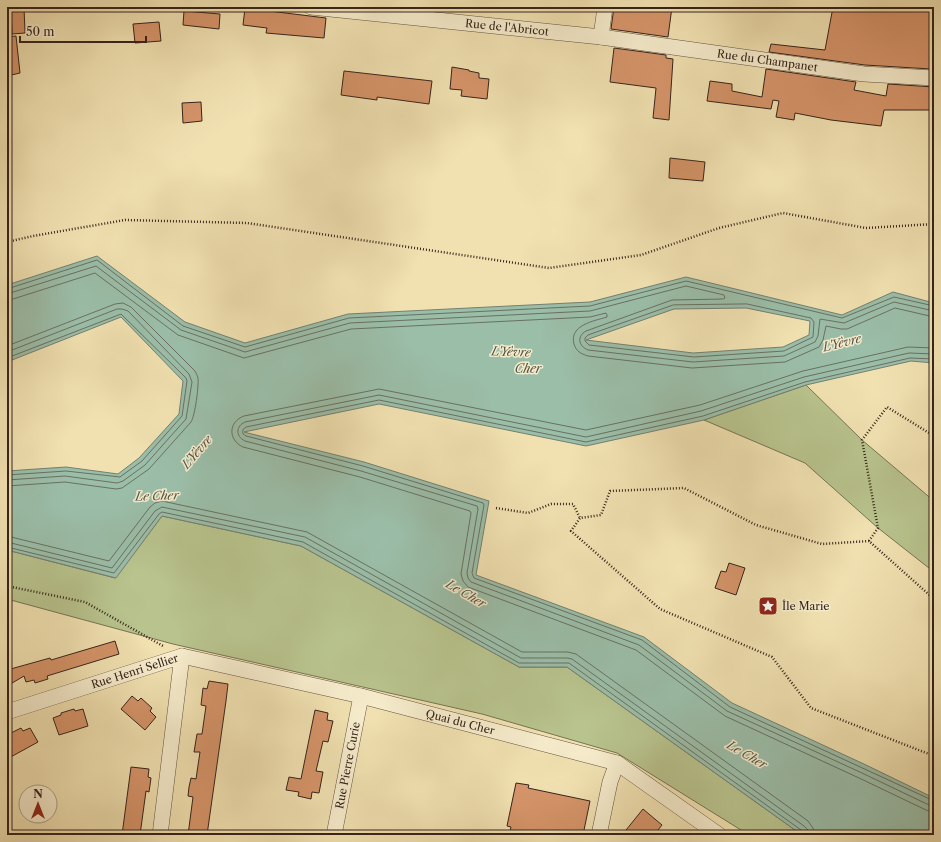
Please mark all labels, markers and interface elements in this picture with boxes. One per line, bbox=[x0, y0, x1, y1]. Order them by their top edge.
street label: Rue de l'Abricot bbox=[464, 16, 550, 39]
scale bar bbox=[20, 18, 146, 44]
text: 50 m bbox=[26, 24, 55, 39]
street label: Rue du Champanet bbox=[716, 46, 819, 74]
water label: L'Yèvre bbox=[820, 330, 864, 355]
water label: L'Yèvre bbox=[490, 343, 532, 360]
water label: Cher bbox=[515, 361, 543, 376]
water label: L'Yèvre bbox=[177, 431, 216, 472]
water label: Le Cher bbox=[134, 487, 180, 504]
water label: Le Cher bbox=[443, 576, 490, 612]
place icon: Île Marie bbox=[757, 595, 779, 617]
place label: Île Marie bbox=[782, 599, 829, 613]
street label: Rue Henri Sellier bbox=[89, 651, 180, 692]
street label: Quai du Cher bbox=[424, 706, 497, 738]
street label: Rue Pierre Curie bbox=[332, 721, 363, 810]
water label: Le Cher bbox=[724, 737, 771, 773]
north arrow bbox=[18, 784, 58, 824]
text: N bbox=[33, 787, 43, 801]

